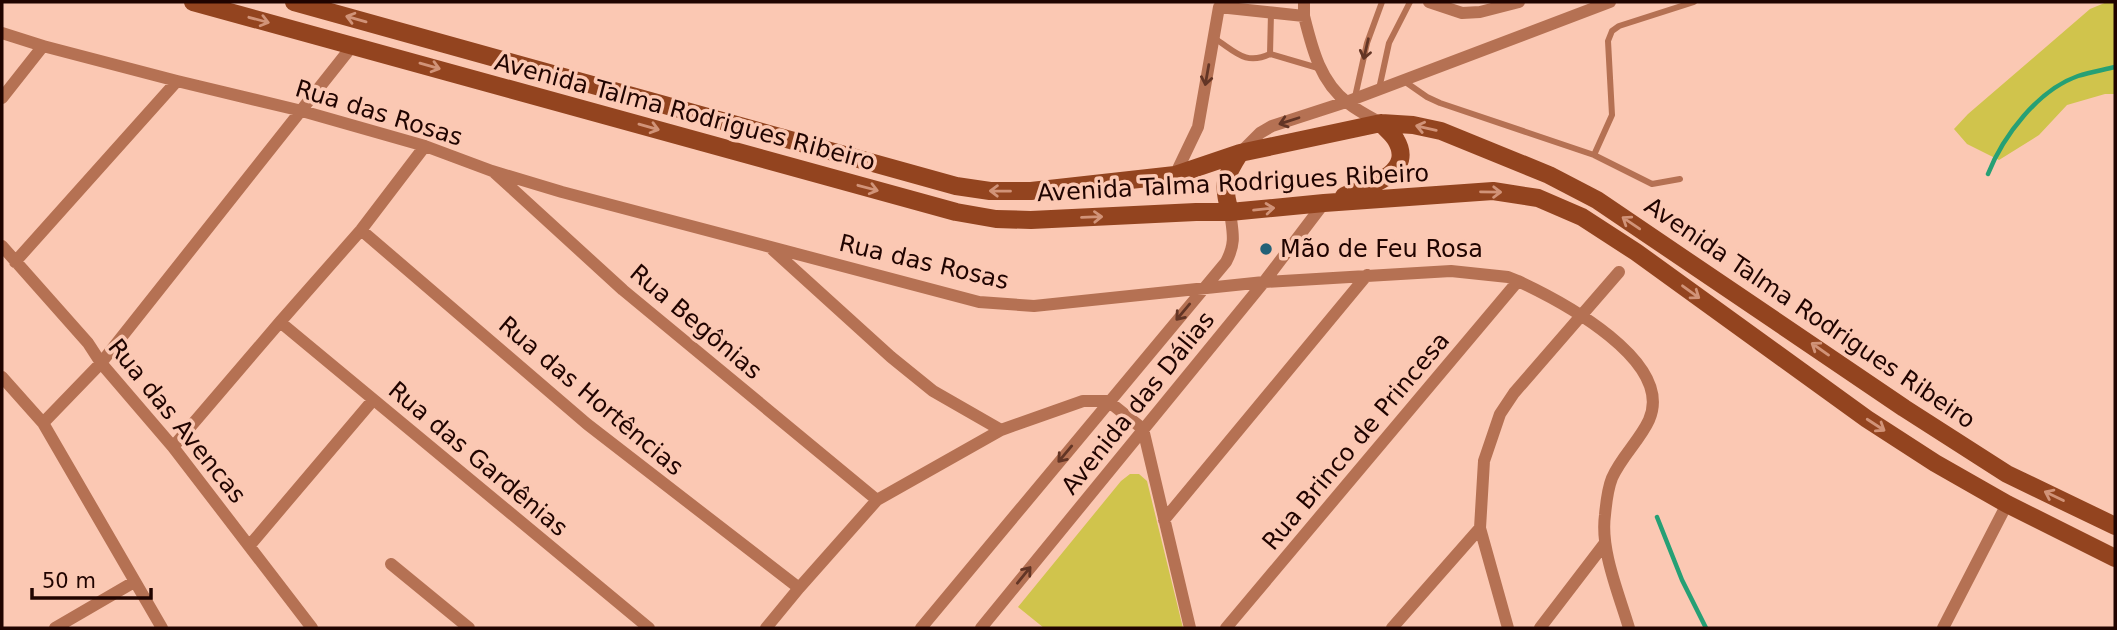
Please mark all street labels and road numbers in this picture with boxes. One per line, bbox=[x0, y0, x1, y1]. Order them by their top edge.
street label: Avenida Talma Rodrigues Ribeiro bbox=[492, 48, 878, 176]
street label: Rua das Rosas bbox=[292, 74, 466, 152]
street label: Avenida Talma Rodrigues Ribeiro bbox=[1036, 159, 1430, 207]
street label: Avenida Talma Rodrigues Ribeiro bbox=[1639, 192, 1981, 434]
street label: Rua das Rosas bbox=[836, 229, 1012, 295]
street label: Rua Begônias bbox=[624, 259, 768, 385]
street label: Avenida das Dálias bbox=[1056, 306, 1220, 500]
street label: Rua das Hortências bbox=[493, 311, 689, 481]
street label: Rua Brinco de Princesa bbox=[1257, 326, 1455, 556]
street label: Rua das Avencas bbox=[102, 333, 252, 509]
street label: Rua das Gardênias bbox=[383, 376, 573, 542]

